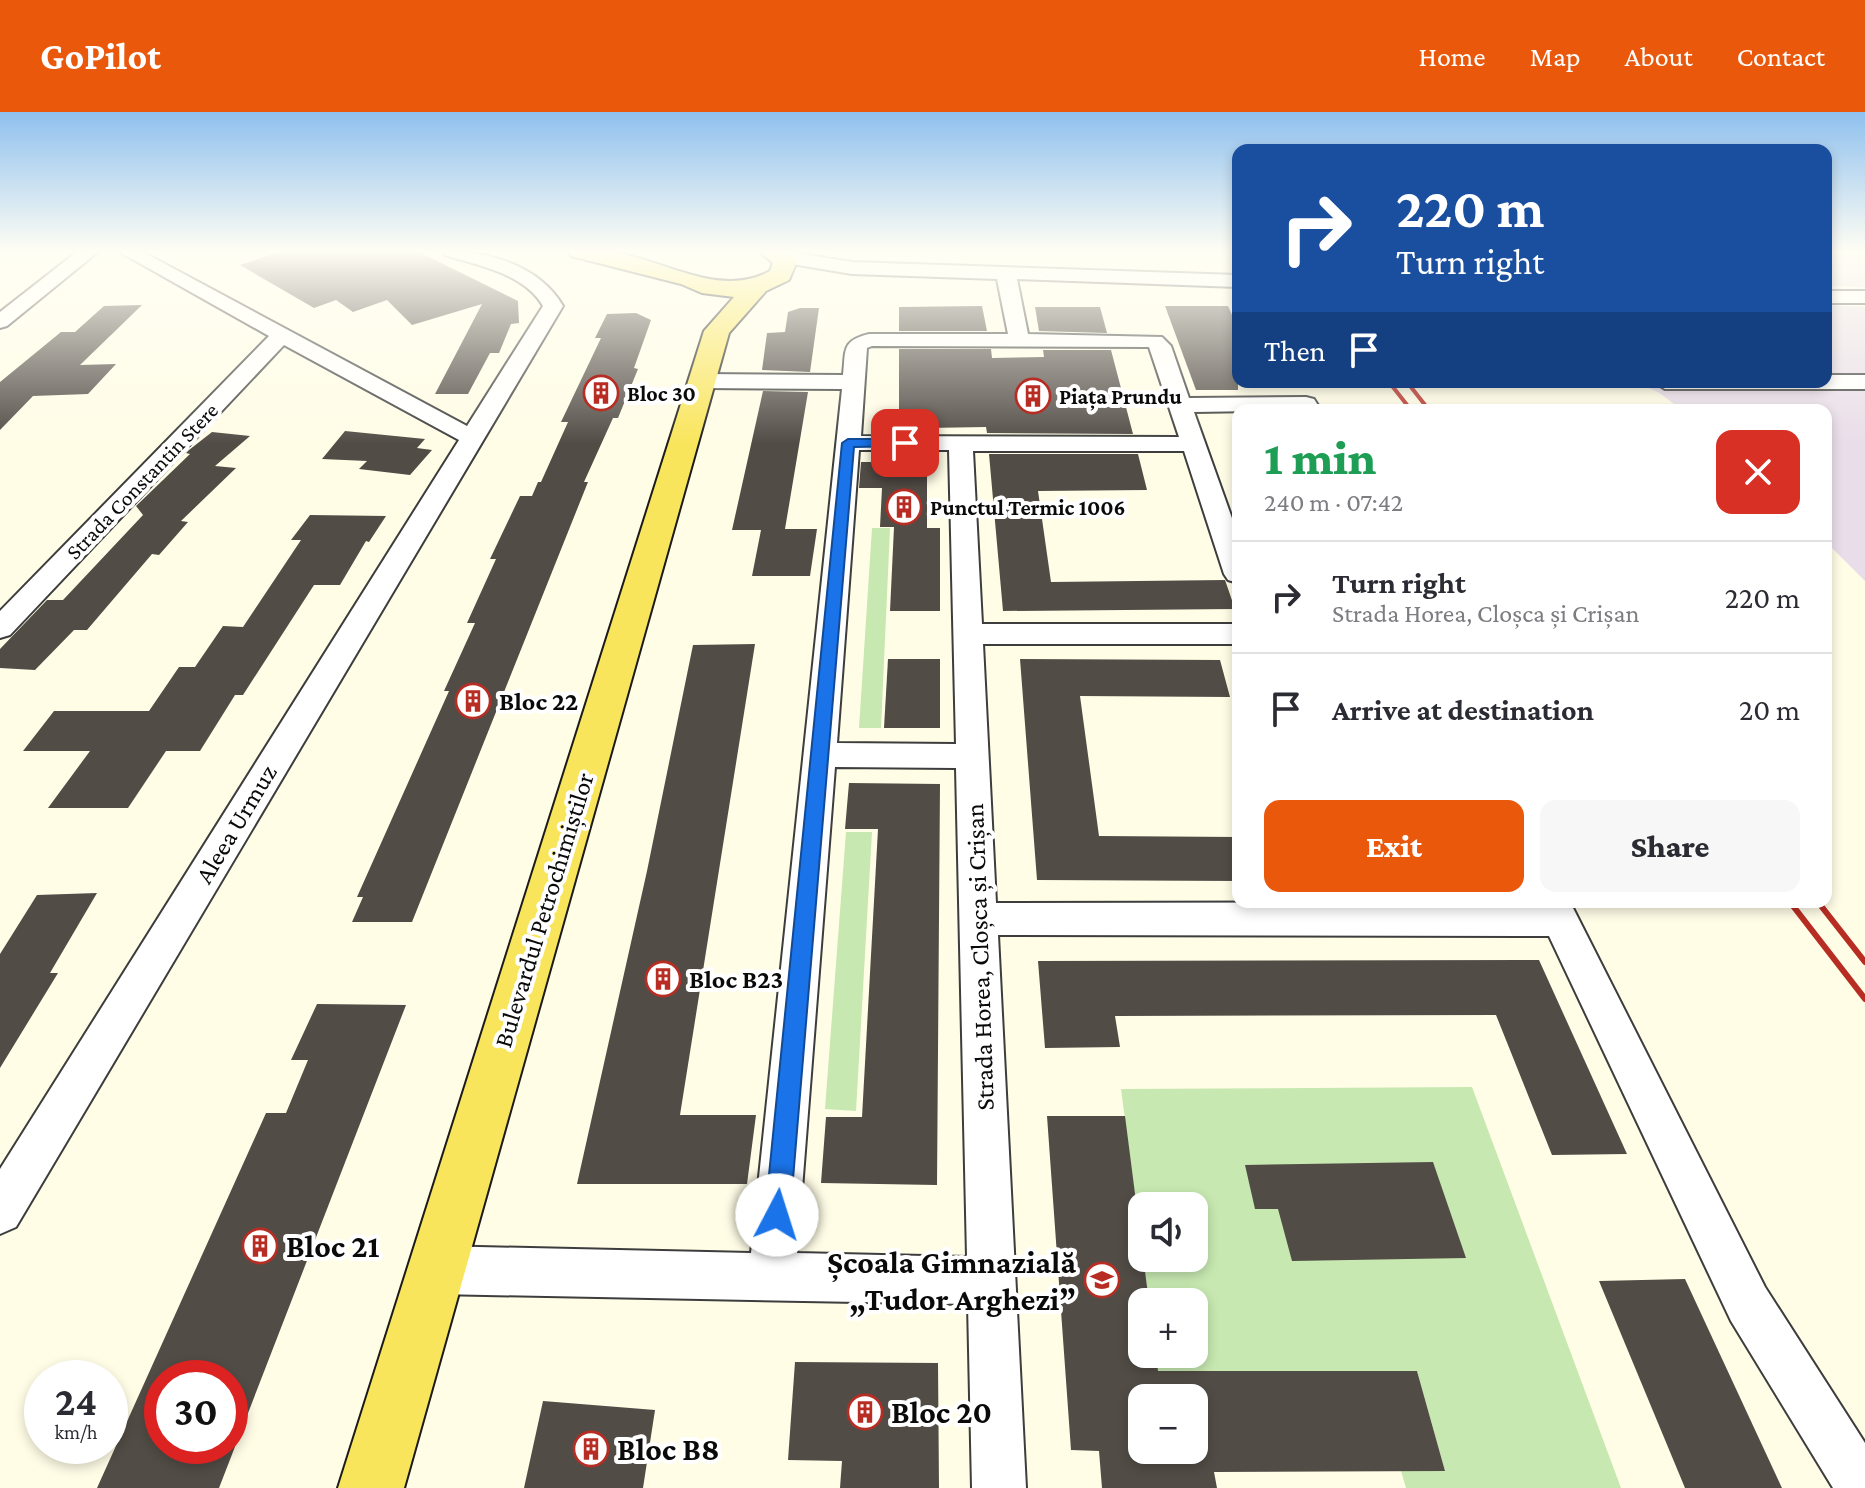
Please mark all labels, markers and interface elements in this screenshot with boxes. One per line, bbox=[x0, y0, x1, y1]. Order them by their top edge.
text: GoPilot bbox=[40, 35, 161, 77]
text: Home bbox=[1419, 41, 1486, 72]
text: Map bbox=[1530, 41, 1581, 72]
text: About bbox=[1625, 41, 1693, 72]
text: Contact bbox=[1737, 41, 1825, 72]
icon: right bbox=[1264, 176, 1368, 280]
text: 220 m bbox=[1396, 177, 1545, 239]
text: Turn right bbox=[1396, 242, 1544, 282]
icon: arrive bbox=[1342, 328, 1386, 372]
text: Then bbox=[1264, 334, 1326, 367]
building icon: Bloc 30 bbox=[582, 374, 620, 412]
building icon: Piața Prundu bbox=[1014, 377, 1052, 415]
place label: Bloc 30 bbox=[627, 381, 696, 406]
place label: Piața Prundu bbox=[1059, 384, 1182, 411]
street label: Strada Constantin Stere bbox=[61, 398, 223, 564]
pin bbox=[871, 409, 939, 477]
icon: arrive bbox=[883, 421, 927, 465]
button: close bbox=[1716, 430, 1800, 514]
text: 1 min bbox=[1264, 431, 1376, 484]
building icon: Punctul Termic 1006 bbox=[885, 488, 923, 526]
text: 240 m · 07:42 bbox=[1264, 488, 1403, 517]
place label: Punctul Termic 1006 bbox=[930, 495, 1126, 520]
text: Turn right bbox=[1332, 566, 1466, 599]
icon: right bbox=[1264, 575, 1308, 619]
text: 220 m bbox=[1725, 581, 1800, 614]
text: Strada Horea, Cloșca și Crișan bbox=[1332, 599, 1640, 628]
building icon: Bloc 22 bbox=[454, 682, 492, 720]
place label: Bloc 22 bbox=[499, 687, 578, 716]
icon: arrive bbox=[1264, 687, 1308, 731]
text: Arrive at destination bbox=[1332, 693, 1594, 726]
text: 20 m bbox=[1739, 693, 1800, 726]
street label: Aleea Urmuz bbox=[189, 759, 283, 889]
street label: Bulevardul Petrochimiștilor bbox=[488, 769, 601, 1051]
button: Exit bbox=[1264, 800, 1524, 892]
button: Share bbox=[1540, 800, 1800, 892]
street label: Strada Horea, Cloșca și Crișan bbox=[960, 803, 1001, 1111]
building icon: Bloc B23 bbox=[644, 960, 682, 998]
place label: Bloc B23 bbox=[689, 965, 783, 994]
position arrow bbox=[735, 1173, 819, 1257]
map controls bbox=[1128, 1192, 1208, 1464]
button: sound bbox=[1128, 1192, 1208, 1272]
building icon: Bloc 21 bbox=[241, 1227, 279, 1265]
place label: Bloc 21 bbox=[286, 1228, 380, 1264]
place label: Școala Gimnazială „Tudor Arghezi” bbox=[827, 1244, 1076, 1318]
school or university icon: Școala Gimnazială „Tudor Arghezi” bbox=[1083, 1261, 1121, 1299]
button: + bbox=[1128, 1288, 1208, 1368]
speed limit sign: 30 bbox=[144, 1360, 248, 1464]
text: 24 bbox=[55, 1379, 97, 1424]
button: − bbox=[1128, 1384, 1208, 1464]
building icon: Bloc 20 bbox=[846, 1393, 884, 1431]
place label: Bloc 20 bbox=[891, 1394, 992, 1430]
text: km/h bbox=[54, 1421, 98, 1443]
building icon: Bloc B8 bbox=[572, 1430, 610, 1468]
place label: Bloc B8 bbox=[617, 1431, 720, 1467]

